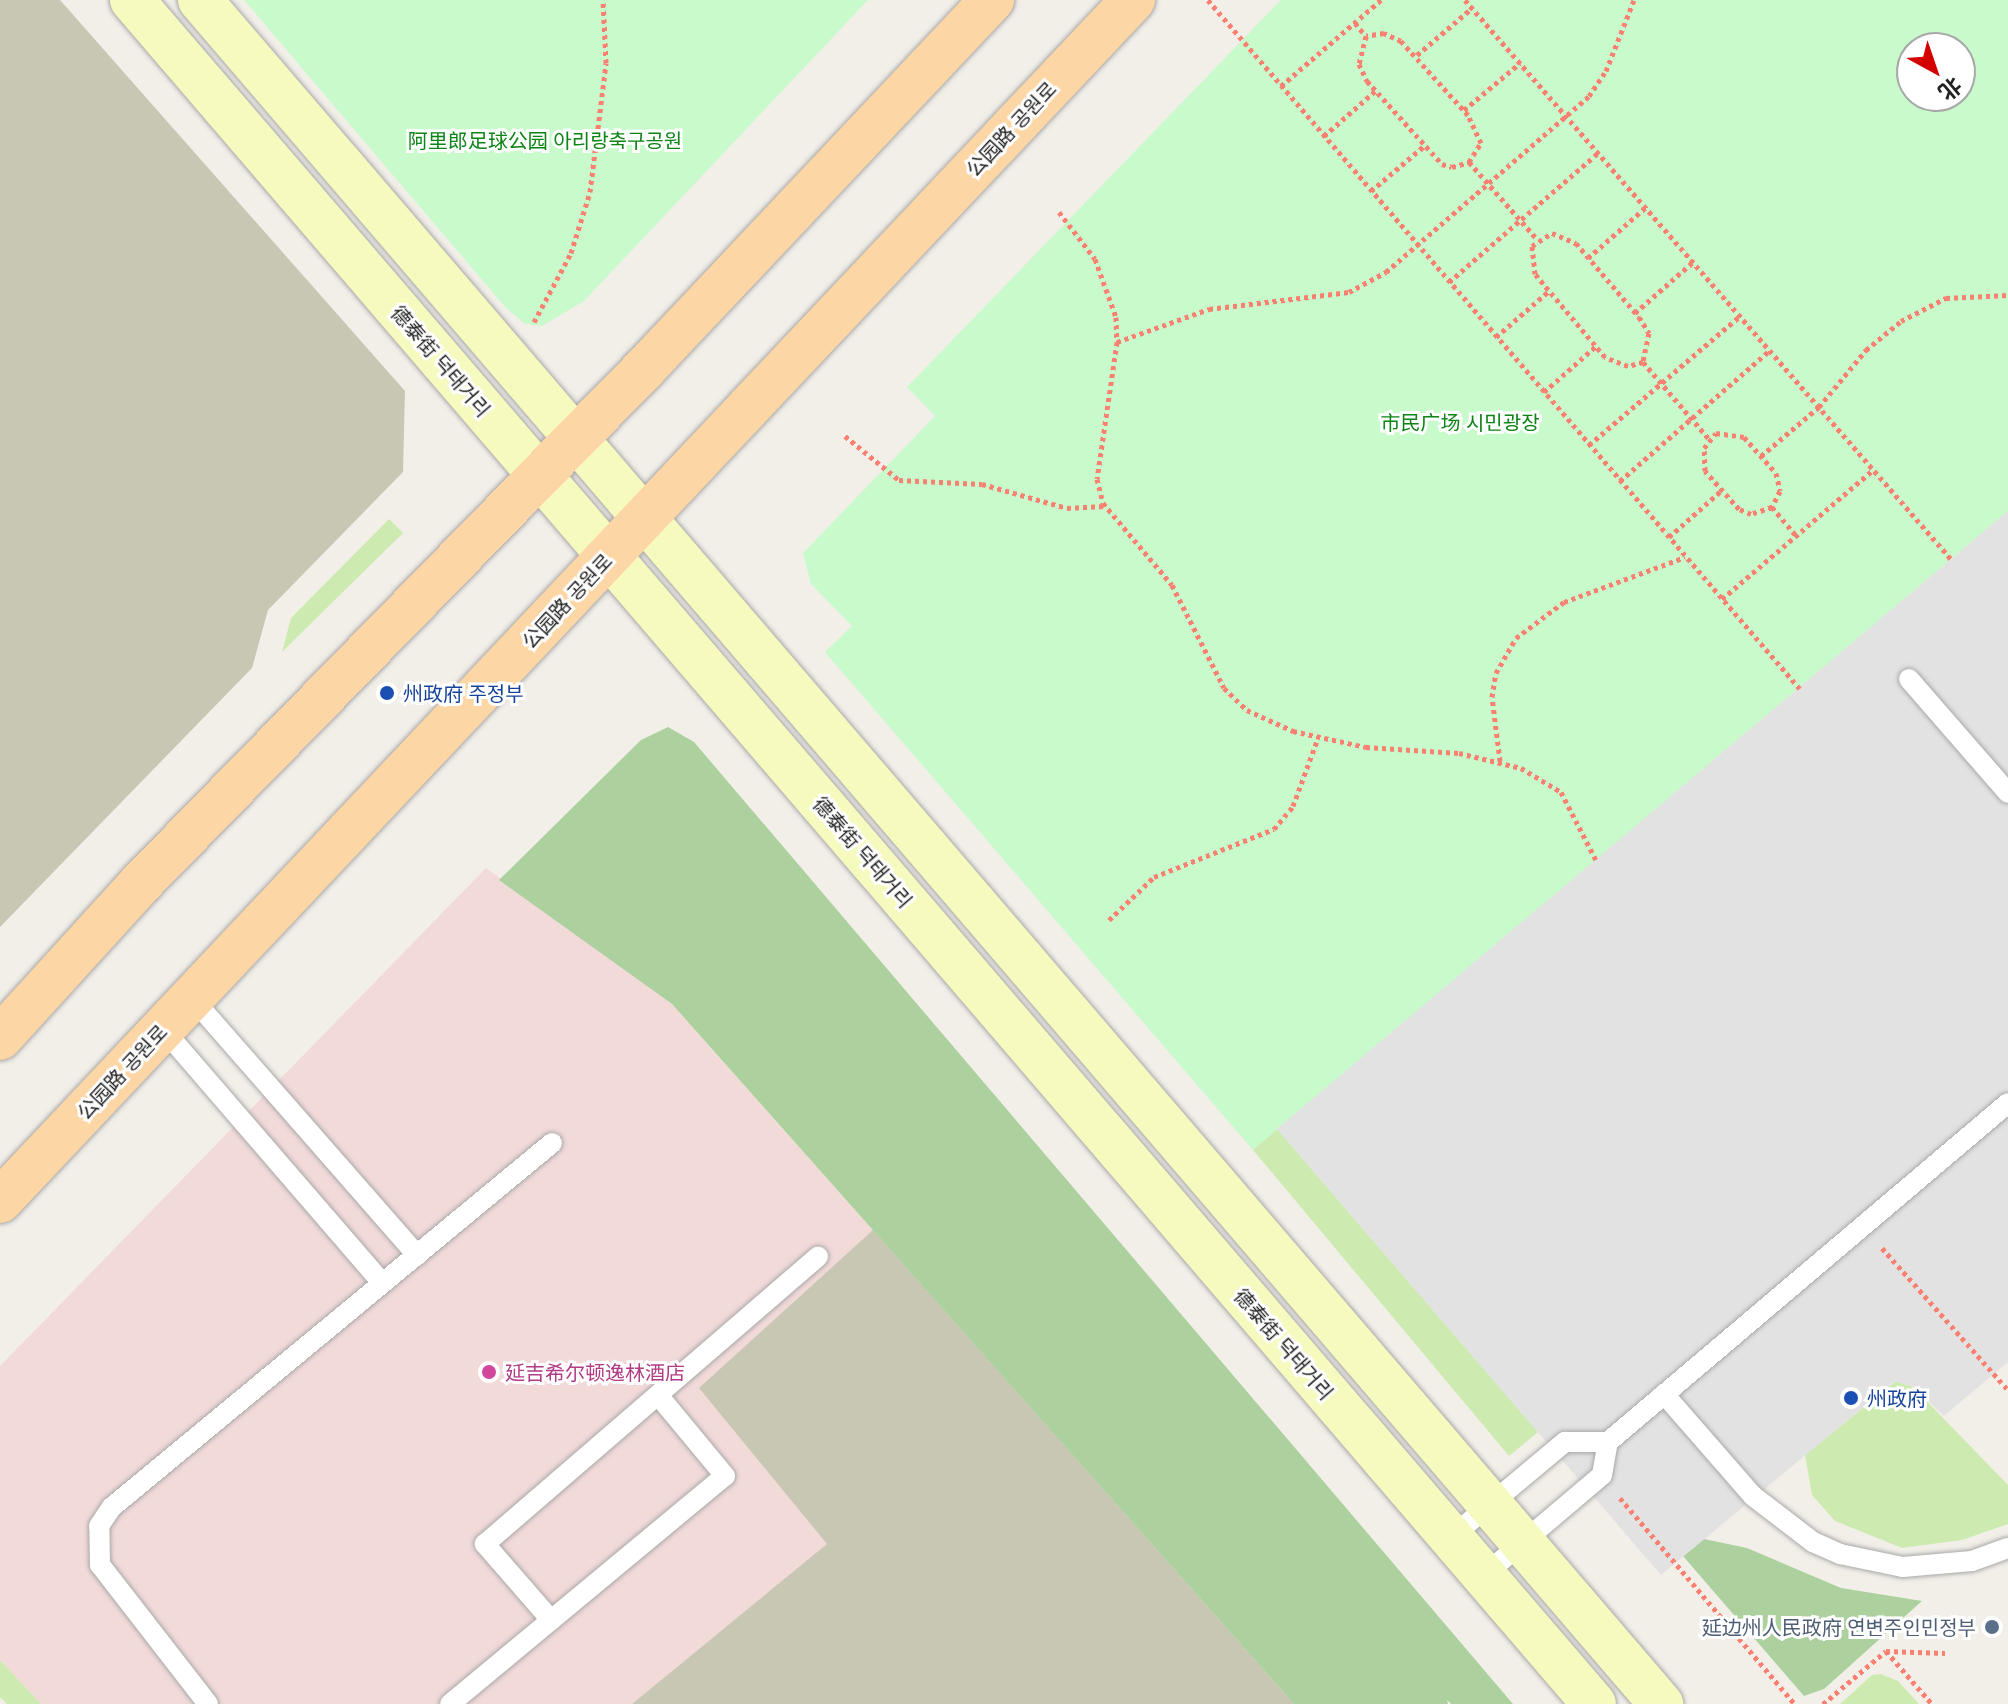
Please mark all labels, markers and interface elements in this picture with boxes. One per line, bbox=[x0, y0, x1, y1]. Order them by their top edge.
north arrow bbox=[1896, 32, 1976, 112]
text: 北 bbox=[1933, 71, 1968, 107]
street label: 公园路 공원로 bbox=[961, 77, 1061, 181]
park label: 阿里郎足球公园 아리랑축구공원 bbox=[408, 128, 682, 152]
street label: 德泰街 덕태거리 bbox=[386, 301, 496, 421]
park label: 市民广场 시민광장 bbox=[1380, 410, 1540, 434]
street label: 公园路 공원로 bbox=[517, 549, 617, 653]
place label: 州政府 주정부 bbox=[403, 681, 524, 705]
marker: 州政府 주정부 bbox=[378, 684, 396, 702]
street label: 德泰街 덕태거리 bbox=[808, 792, 918, 912]
street label: 公园路 공원로 bbox=[72, 1020, 172, 1124]
street label: 德泰街 덕태거리 bbox=[1229, 1284, 1339, 1404]
place label: 延吉希尔顿逸林酒店 bbox=[505, 1360, 685, 1384]
marker: 延吉希尔顿逸林酒店 bbox=[480, 1363, 498, 1381]
place label: 州政府 bbox=[1867, 1386, 1927, 1410]
marker: 州政府 bbox=[1842, 1389, 1860, 1407]
place label: 延边州人民政府 연변주인민정부 bbox=[1702, 1615, 1976, 1639]
marker: 延边州人民政府 연변주인민정부 bbox=[1983, 1618, 2001, 1636]

